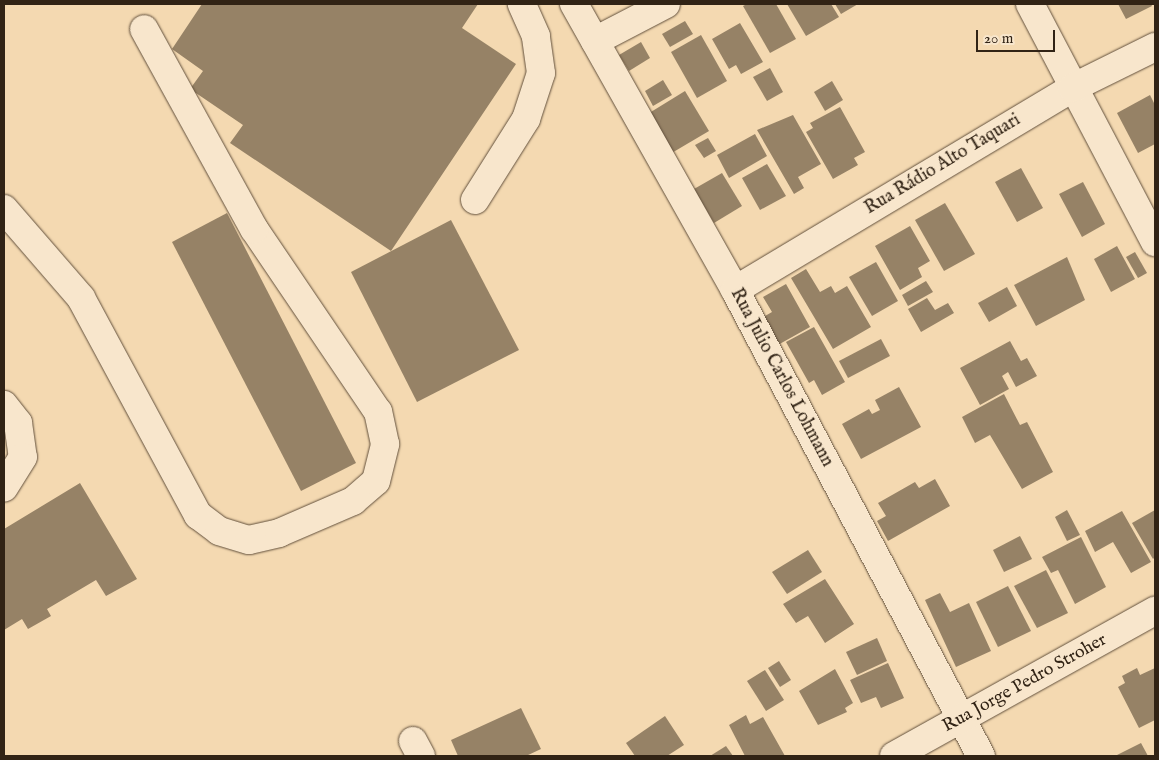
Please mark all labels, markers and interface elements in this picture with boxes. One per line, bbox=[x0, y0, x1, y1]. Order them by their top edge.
scale bar bbox=[979, 20, 1058, 52]
text: 20 m bbox=[984, 29, 1013, 48]
street label: Rua Rádio Alto Taquari bbox=[861, 110, 1025, 220]
street label: Rua Julio Carlos Lohmann bbox=[725, 285, 837, 471]
street label: Rua Jorge Pedro Stroher bbox=[939, 630, 1111, 738]

